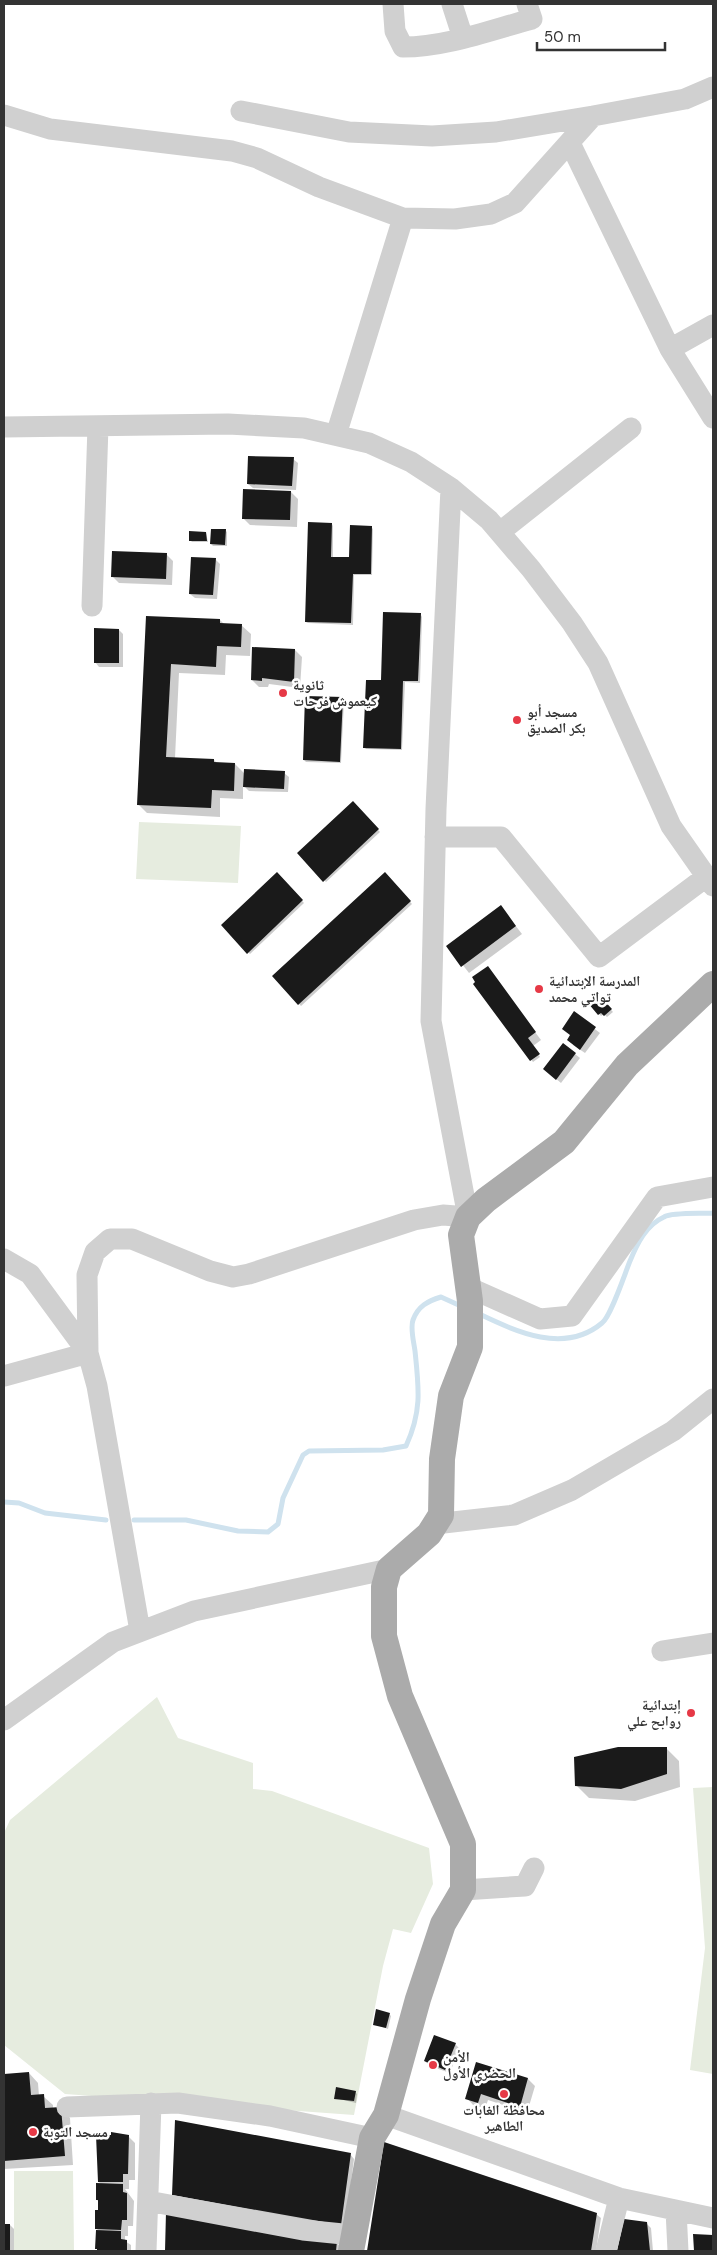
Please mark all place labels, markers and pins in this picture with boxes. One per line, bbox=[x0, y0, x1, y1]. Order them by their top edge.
place label: ثانوية كيعموش فرحات bbox=[293, 676, 377, 710]
marker: ثانوية كيعموش فرحات bbox=[277, 687, 289, 699]
place label: مسجد أبو بكر الصديق bbox=[527, 703, 586, 737]
marker: مسجد أبو بكر الصديق bbox=[511, 714, 523, 726]
place label: المدرسة الإبتدائية تواتي محمد bbox=[549, 972, 640, 1008]
marker: المدرسة الإبتدائية تواتي محمد bbox=[533, 983, 545, 995]
place label: إبتدائية روابح علي bbox=[627, 1696, 681, 1732]
marker: إبتدائية روابح علي bbox=[685, 1707, 697, 1719]
place label: الأمن الحضري الأول bbox=[443, 2048, 516, 2084]
marker: الأمن الحضري الأول bbox=[427, 2059, 439, 2071]
marker: محافظة الغابات الطاهير bbox=[498, 2088, 510, 2100]
place label: محافظة الغابات الطاهير bbox=[463, 2101, 545, 2135]
place label: مسجد التوبة bbox=[43, 2123, 108, 2141]
marker: مسجد التوبة bbox=[27, 2126, 39, 2138]

